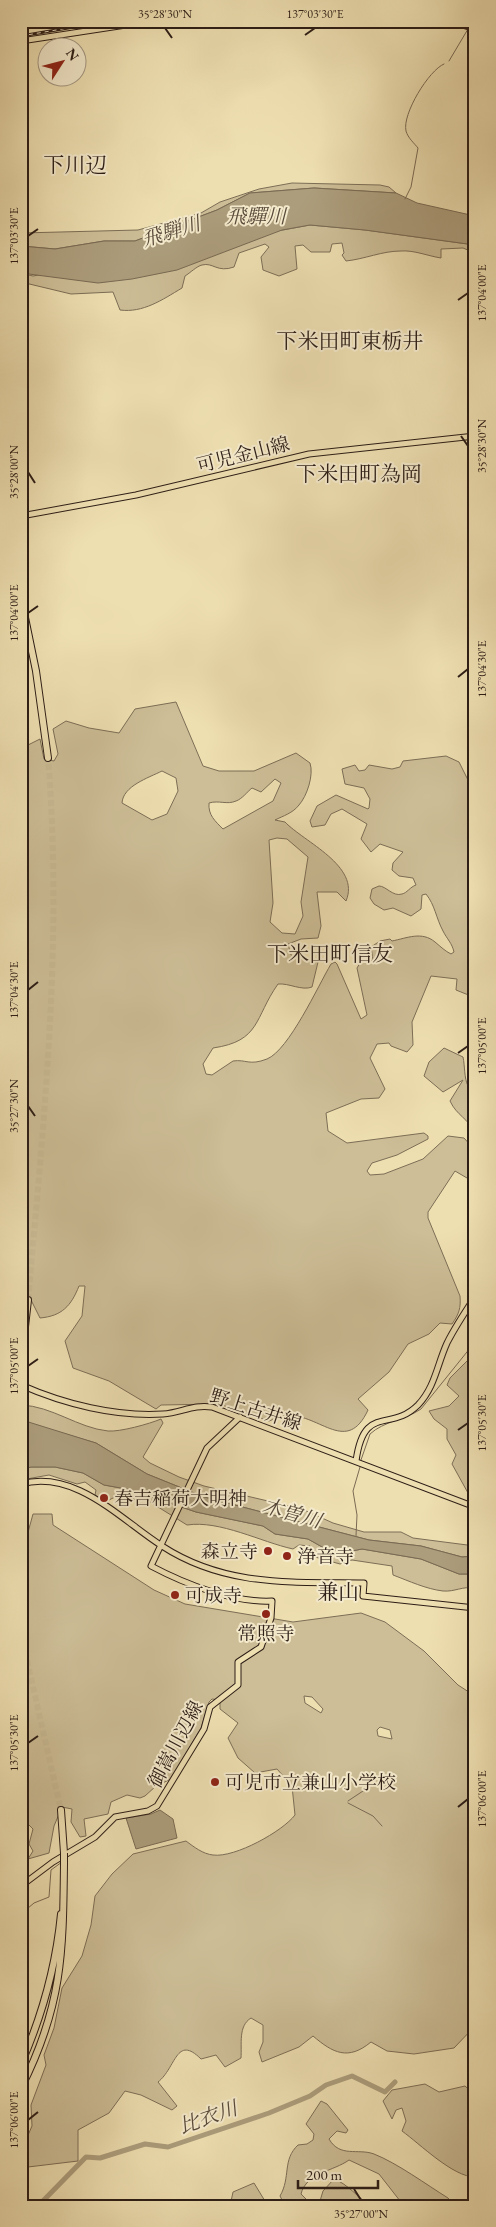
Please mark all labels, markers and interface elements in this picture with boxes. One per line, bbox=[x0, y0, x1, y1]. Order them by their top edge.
text: 35°28'30"N bbox=[138, 6, 192, 22]
text: 137°03'30"E bbox=[287, 6, 344, 22]
north arrow bbox=[38, 38, 88, 88]
text: N bbox=[62, 44, 84, 65]
district label: 下川辺 bbox=[44, 151, 107, 178]
water label: 飛驒川 bbox=[226, 203, 288, 229]
text: 137°03'30"E bbox=[6, 207, 22, 264]
water label: 飛騨川 bbox=[139, 209, 205, 252]
text: 137°04'00"E bbox=[474, 264, 490, 321]
district label: 下米田町東栃井 bbox=[277, 327, 424, 354]
text: 35°28'30"N bbox=[474, 419, 490, 473]
street label: 可児金山線 bbox=[194, 431, 292, 478]
text: 35°28'00"N bbox=[6, 445, 22, 499]
district label: 下米田町為岡 bbox=[296, 460, 422, 487]
text: 137°04'00"E bbox=[6, 584, 22, 641]
text: 137°04'30"E bbox=[474, 640, 490, 697]
district label: 下米田町信友 bbox=[267, 940, 393, 967]
text: 137°04'30"E bbox=[6, 961, 22, 1018]
text: 137°05'00"E bbox=[474, 1017, 490, 1074]
text: 35°27'30"N bbox=[6, 1079, 22, 1133]
text: 137°05'00"E bbox=[6, 1337, 22, 1394]
street label: 野上古井線 bbox=[207, 1383, 305, 1436]
text: 137°05'30"E bbox=[474, 1394, 490, 1451]
place label: 春吉稲荷大明神 bbox=[114, 1486, 247, 1511]
marker: 春吉稲荷大明神 bbox=[98, 1492, 110, 1504]
water label: 木曽川 bbox=[260, 1492, 326, 1534]
place label: 森立寺 bbox=[201, 1539, 258, 1564]
place label: 浄音寺 bbox=[297, 1544, 354, 1569]
marker: 森立寺 bbox=[262, 1545, 274, 1557]
marker: 浄音寺 bbox=[281, 1550, 293, 1562]
district label: 兼山 bbox=[317, 1578, 359, 1605]
place label: 可成寺 bbox=[185, 1583, 242, 1608]
marker: 可成寺 bbox=[169, 1589, 181, 1601]
marker: 常照寺 bbox=[260, 1608, 272, 1620]
place label: 常照寺 bbox=[237, 1621, 295, 1646]
street label: 御嵩川辺線 bbox=[142, 1696, 209, 1792]
text: 137°05'30"E bbox=[6, 1714, 22, 1771]
place label: 可児市立兼山小学校 bbox=[225, 1770, 396, 1795]
text: 137°06'00"E bbox=[474, 1770, 490, 1827]
marker: 可児市立兼山小学校 bbox=[209, 1776, 221, 1788]
text: 137°06'00"E bbox=[6, 2091, 22, 2148]
water label: 比衣川 bbox=[175, 2094, 242, 2139]
scale bar bbox=[298, 2157, 378, 2189]
text: 200 m bbox=[306, 2165, 343, 2184]
text: 35°27'00"N bbox=[334, 2206, 388, 2222]

